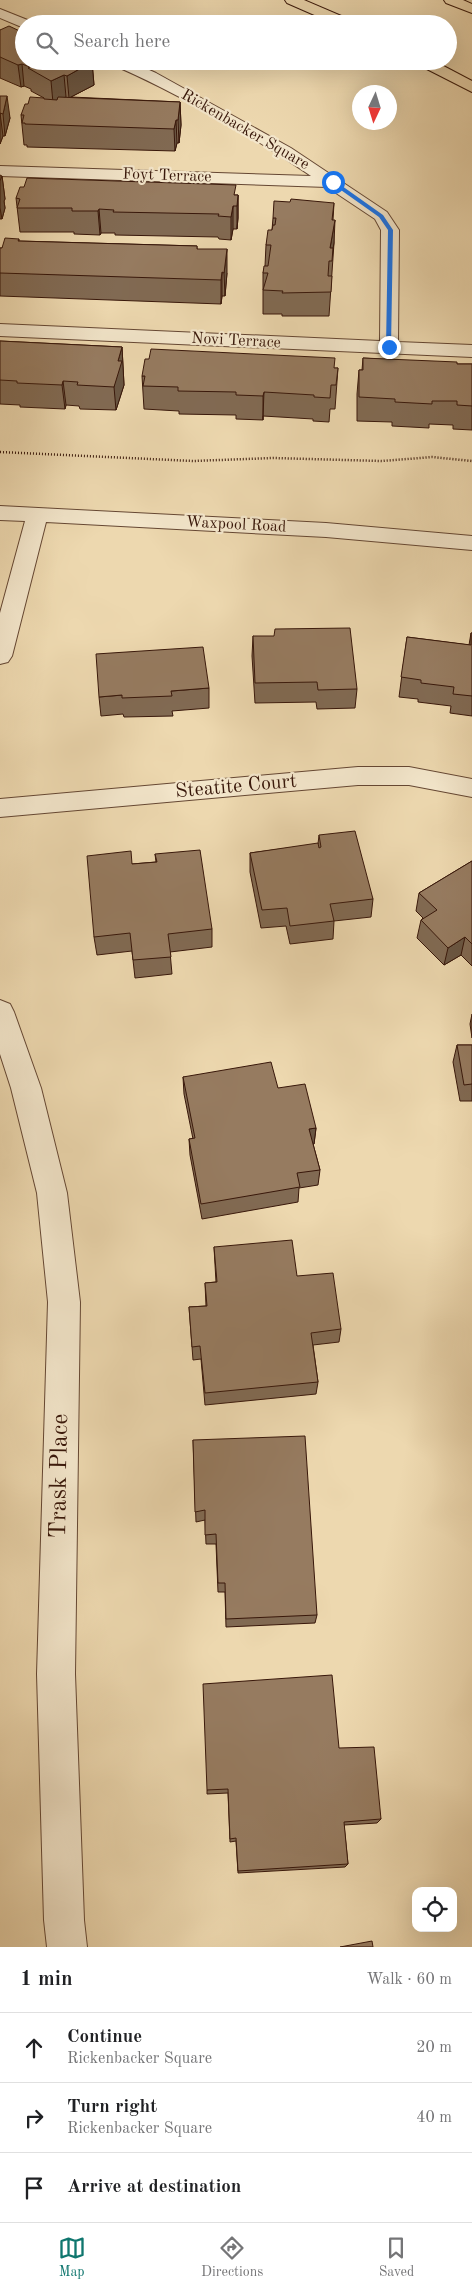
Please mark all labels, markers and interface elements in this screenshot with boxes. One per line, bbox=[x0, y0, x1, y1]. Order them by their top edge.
search box bbox=[15, 15, 457, 70]
icon: search bbox=[33, 29, 61, 57]
text: Search here bbox=[73, 33, 170, 52]
north arrow bbox=[352, 85, 397, 130]
street label: Rickenbacker Square bbox=[178, 87, 312, 173]
street label: Foyt Terrace bbox=[122, 166, 212, 186]
route start bbox=[322, 171, 345, 194]
street label: Novi Terrace bbox=[191, 331, 281, 351]
route end bbox=[378, 336, 401, 359]
street label: Waxpool Road bbox=[185, 514, 287, 536]
street label: Steatite Court bbox=[174, 772, 298, 802]
street label: Trask Place bbox=[47, 1413, 73, 1539]
map controls bbox=[412, 1887, 457, 1932]
button: locate bbox=[412, 1887, 457, 1932]
text: 1 min bbox=[20, 1969, 73, 1990]
text: Walk · 60 m bbox=[366, 1972, 452, 1988]
text: Continue bbox=[67, 2028, 142, 2047]
icon: ahead bbox=[20, 2034, 48, 2062]
text: 20 m bbox=[416, 2040, 452, 2056]
text: Rickenbacker Square bbox=[67, 2051, 212, 2067]
text: Turn right bbox=[67, 2098, 157, 2117]
icon: right bbox=[20, 2104, 48, 2132]
text: 40 m bbox=[416, 2110, 452, 2126]
text: Rickenbacker Square bbox=[67, 2121, 212, 2137]
icon: arrive bbox=[20, 2174, 48, 2202]
text: Arrive at destination bbox=[67, 2178, 241, 2197]
tab: Map bbox=[58, 2234, 86, 2281]
tab: Directions bbox=[201, 2234, 263, 2281]
tab: Saved bbox=[379, 2234, 414, 2281]

